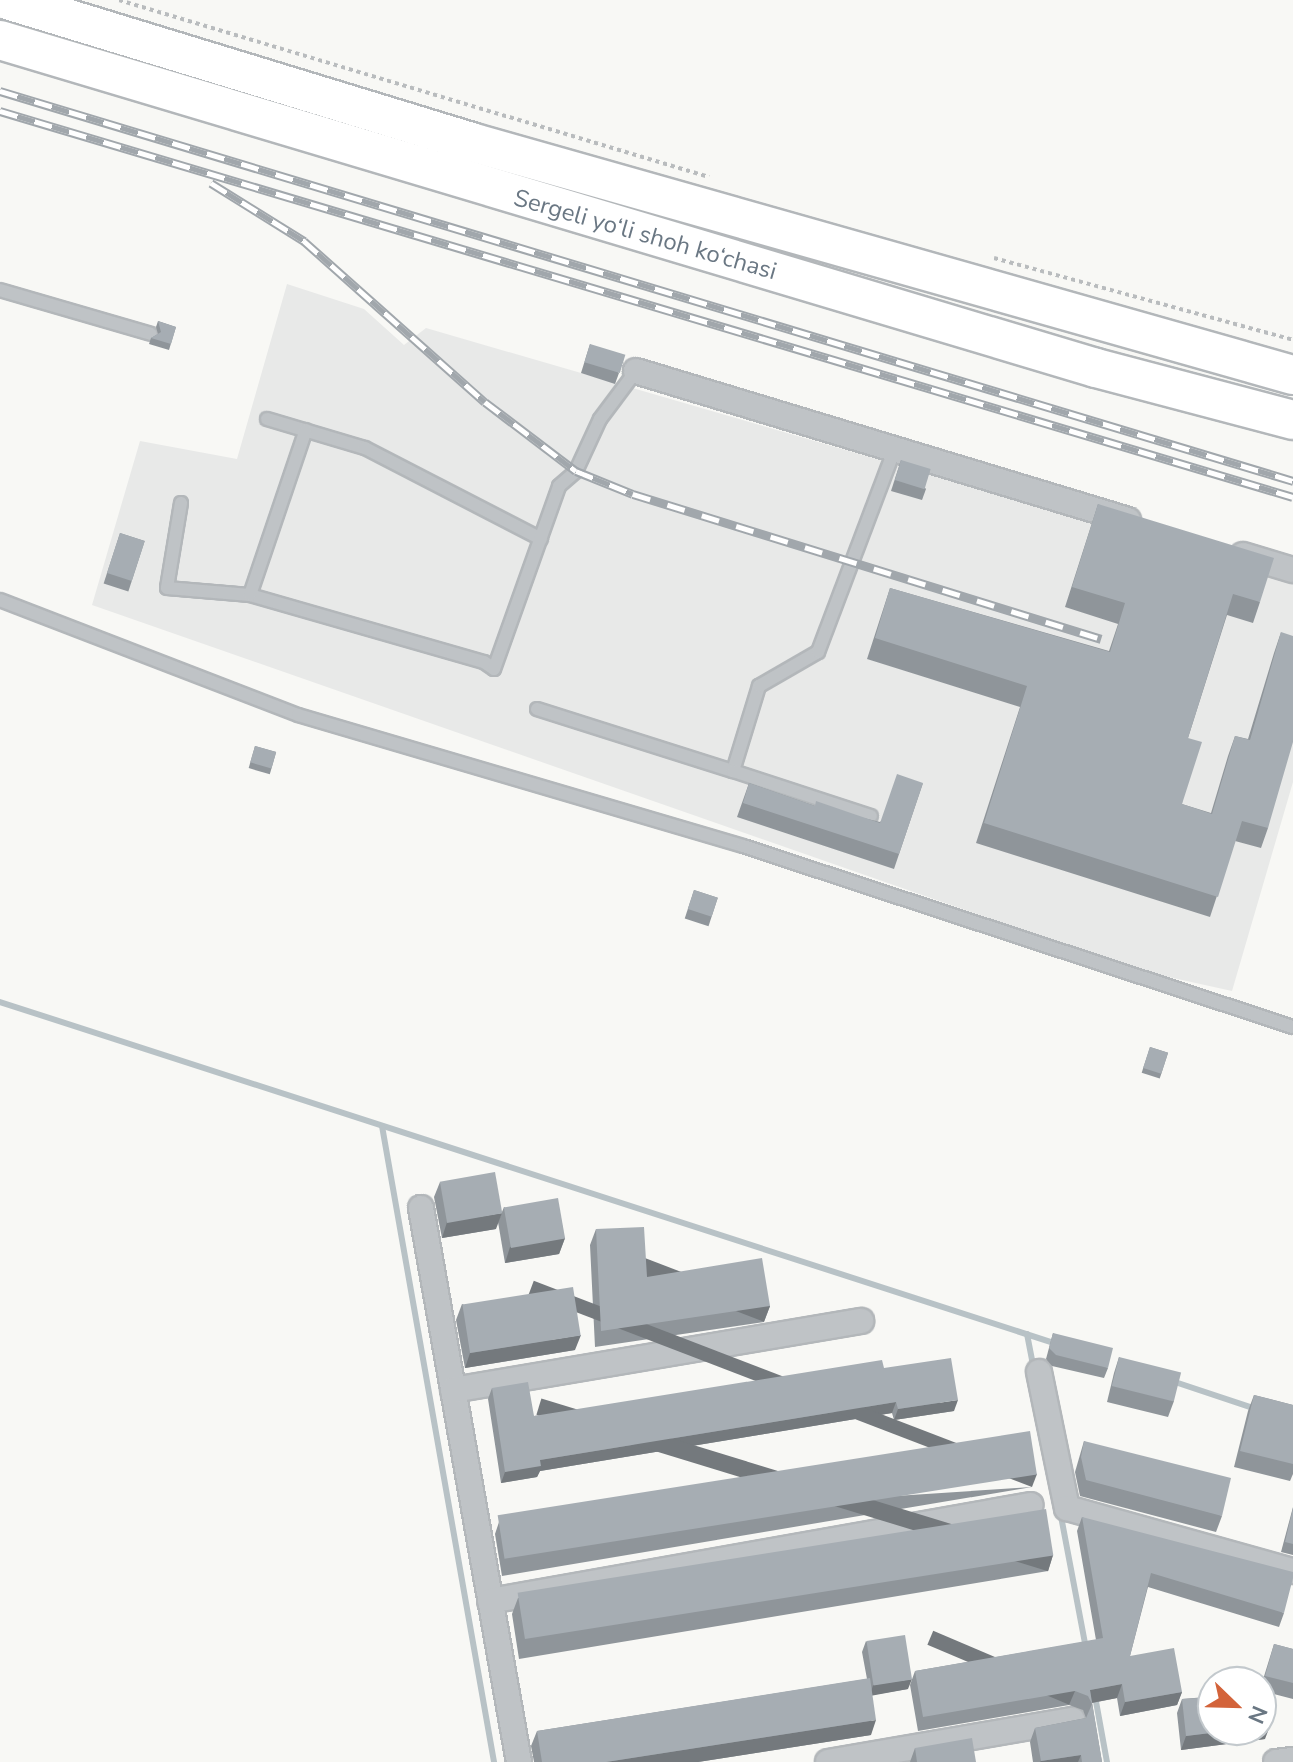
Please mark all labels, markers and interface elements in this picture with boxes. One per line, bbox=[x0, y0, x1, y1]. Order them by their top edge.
street label: Sergeli yo‘li shoh ko‘chasi bbox=[510, 184, 780, 286]
north arrow bbox=[1197, 1666, 1277, 1746]
text: N bbox=[1240, 1701, 1274, 1728]

